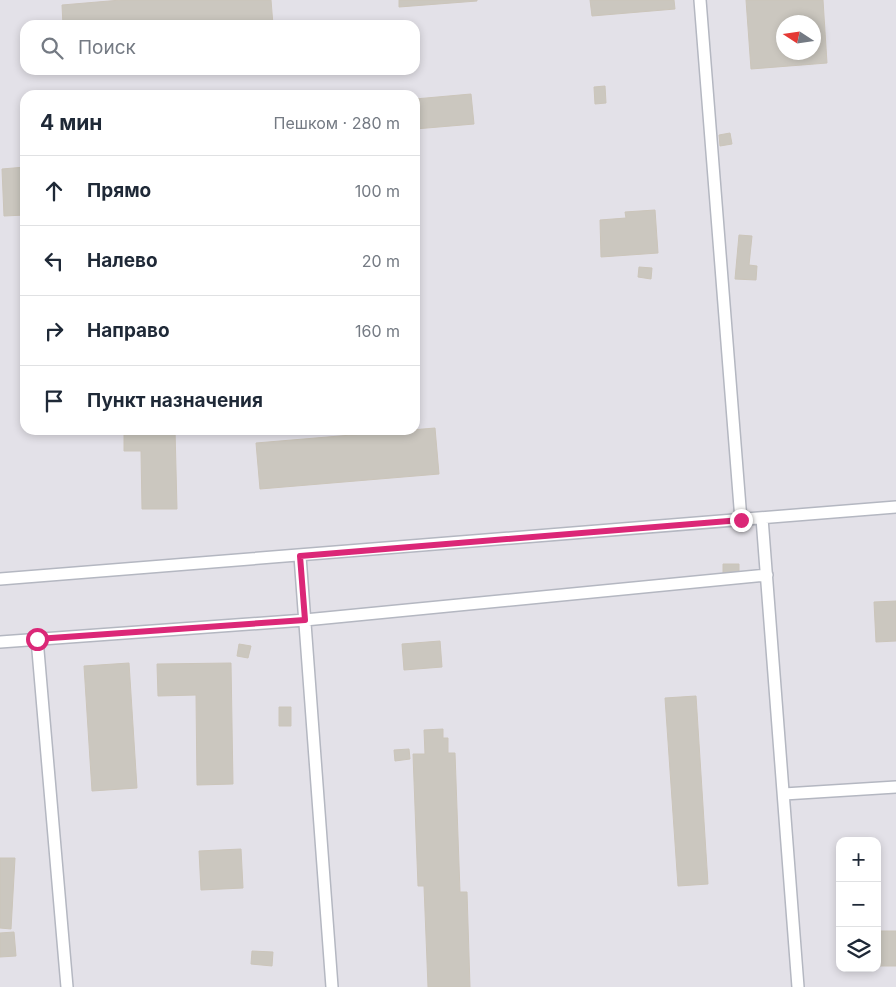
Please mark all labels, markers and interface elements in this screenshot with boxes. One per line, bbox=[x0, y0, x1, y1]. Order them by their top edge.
north arrow bbox=[776, 15, 821, 60]
search box bbox=[20, 20, 420, 75]
icon: search bbox=[38, 34, 66, 62]
text: Поиск bbox=[78, 36, 136, 59]
text: 4 мин bbox=[40, 110, 102, 135]
text: Пешком · 280 m bbox=[274, 113, 400, 133]
icon: ahead bbox=[40, 177, 68, 205]
text: Прямо bbox=[87, 179, 151, 202]
text: 100 m bbox=[355, 181, 400, 201]
icon: left bbox=[40, 247, 68, 275]
text: Налево bbox=[87, 249, 158, 272]
text: 20 m bbox=[362, 251, 400, 271]
icon: right bbox=[40, 317, 68, 345]
text: Направо bbox=[87, 319, 170, 342]
text: 160 m bbox=[355, 321, 400, 341]
icon: arrive bbox=[40, 387, 68, 415]
text: Пункт назначения bbox=[87, 389, 263, 412]
route end bbox=[730, 509, 753, 532]
route start bbox=[26, 628, 49, 651]
map controls bbox=[836, 837, 881, 972]
button: + bbox=[836, 837, 881, 882]
button: − bbox=[836, 882, 881, 927]
button: layers bbox=[836, 927, 881, 972]

